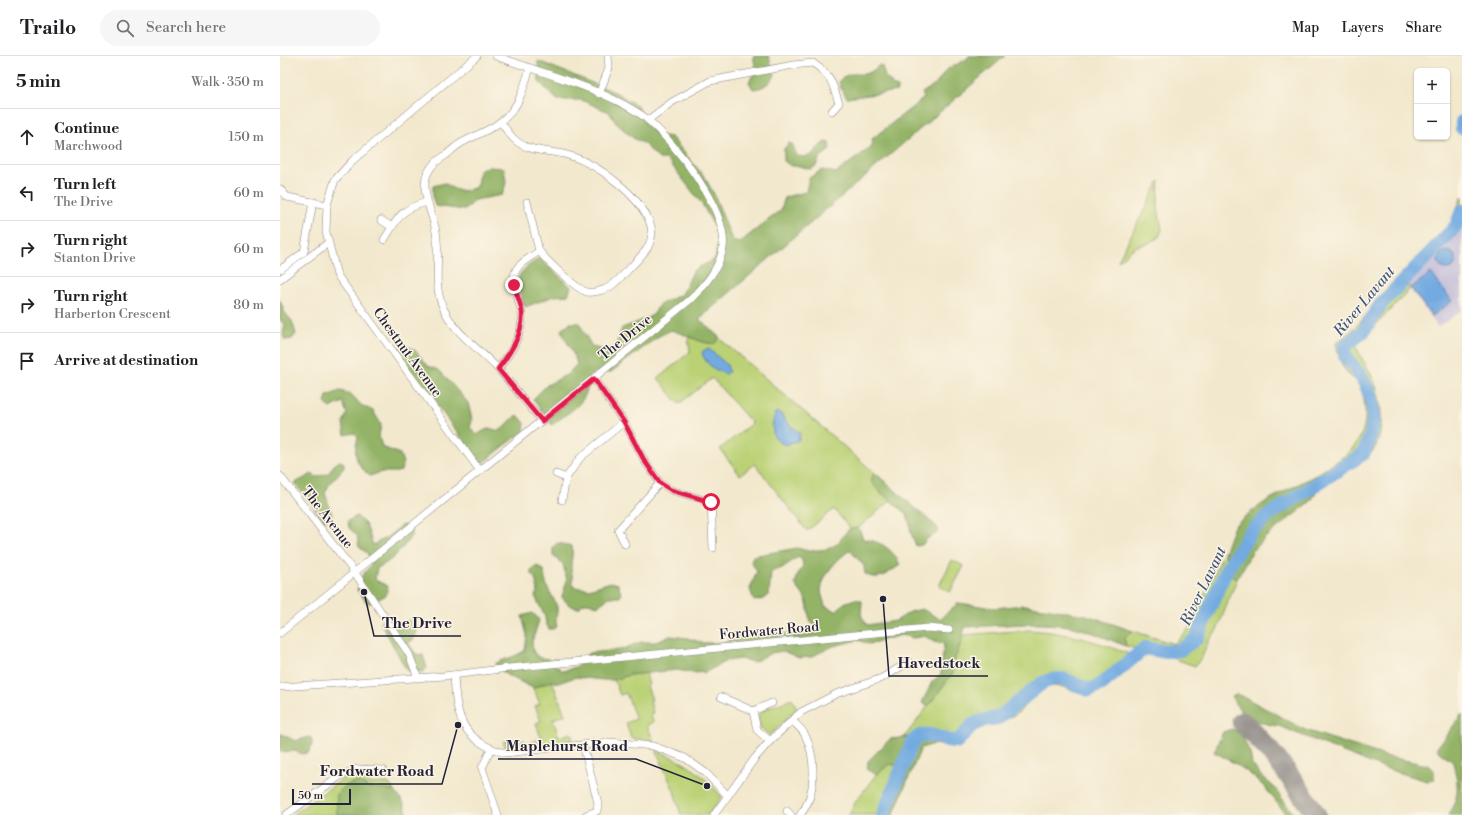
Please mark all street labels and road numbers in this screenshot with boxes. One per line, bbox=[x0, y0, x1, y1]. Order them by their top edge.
street label: Chestnut Avenue bbox=[369, 304, 446, 401]
street label: The Drive bbox=[595, 311, 656, 365]
street label: The Avenue bbox=[297, 483, 357, 552]
street label: Fordwater Road bbox=[718, 618, 820, 644]

